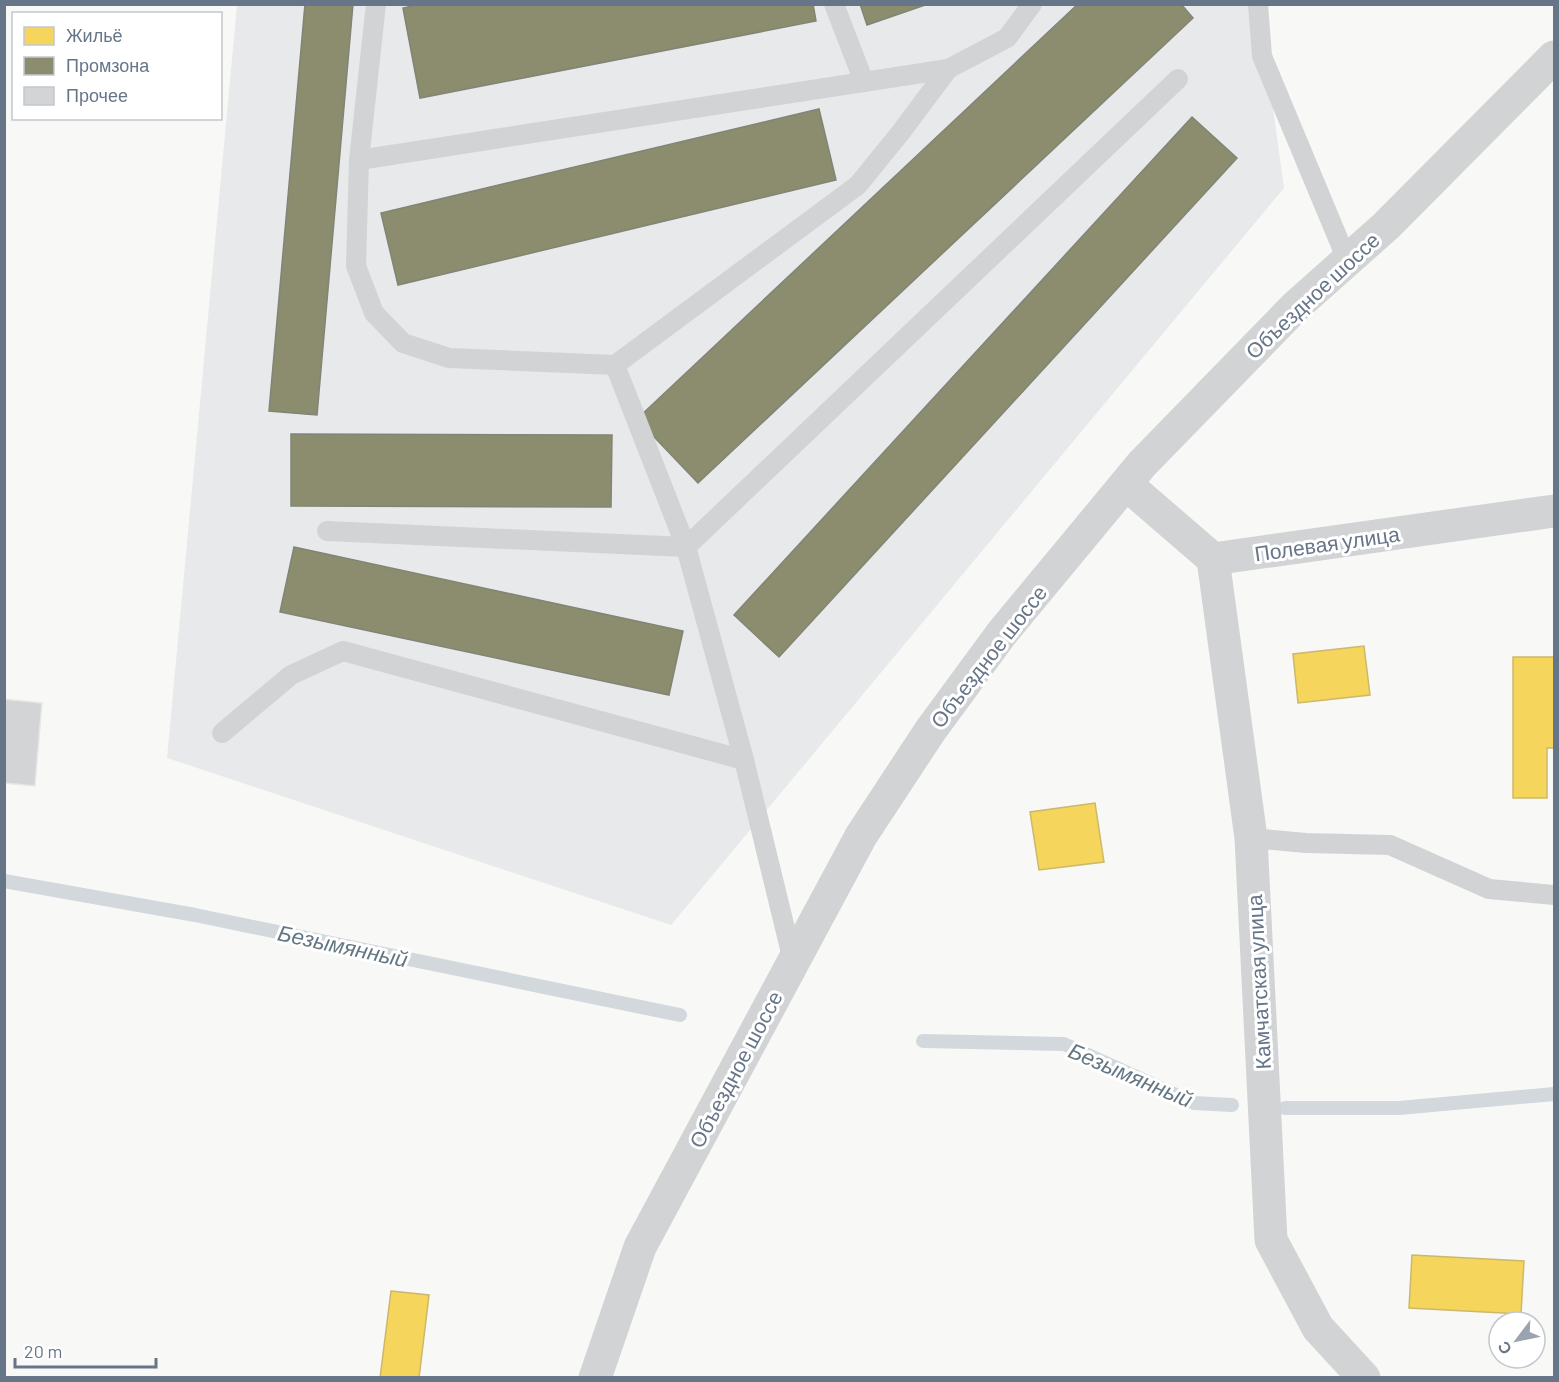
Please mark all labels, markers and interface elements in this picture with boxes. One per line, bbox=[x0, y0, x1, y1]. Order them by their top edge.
legend bbox=[12, 12, 222, 120]
text: Жильё bbox=[66, 24, 123, 46]
text: Промзона bbox=[66, 54, 150, 76]
text: Прочее bbox=[66, 84, 128, 106]
street label: Объездное шоссе bbox=[1240, 227, 1384, 363]
street label: Полевая улица bbox=[1253, 520, 1401, 566]
street label: Объездное шоссе bbox=[925, 580, 1051, 732]
street label: Камчатская улица bbox=[1241, 894, 1275, 1070]
water label: Безымянный bbox=[276, 919, 410, 971]
street label: Объездное шоссе bbox=[683, 986, 787, 1152]
water label: Безымянный bbox=[1065, 1036, 1197, 1112]
north arrow bbox=[1487, 1310, 1547, 1370]
scale bar bbox=[15, 1331, 156, 1369]
text: С bbox=[1493, 1338, 1515, 1358]
text: 20 m bbox=[24, 1340, 62, 1362]

